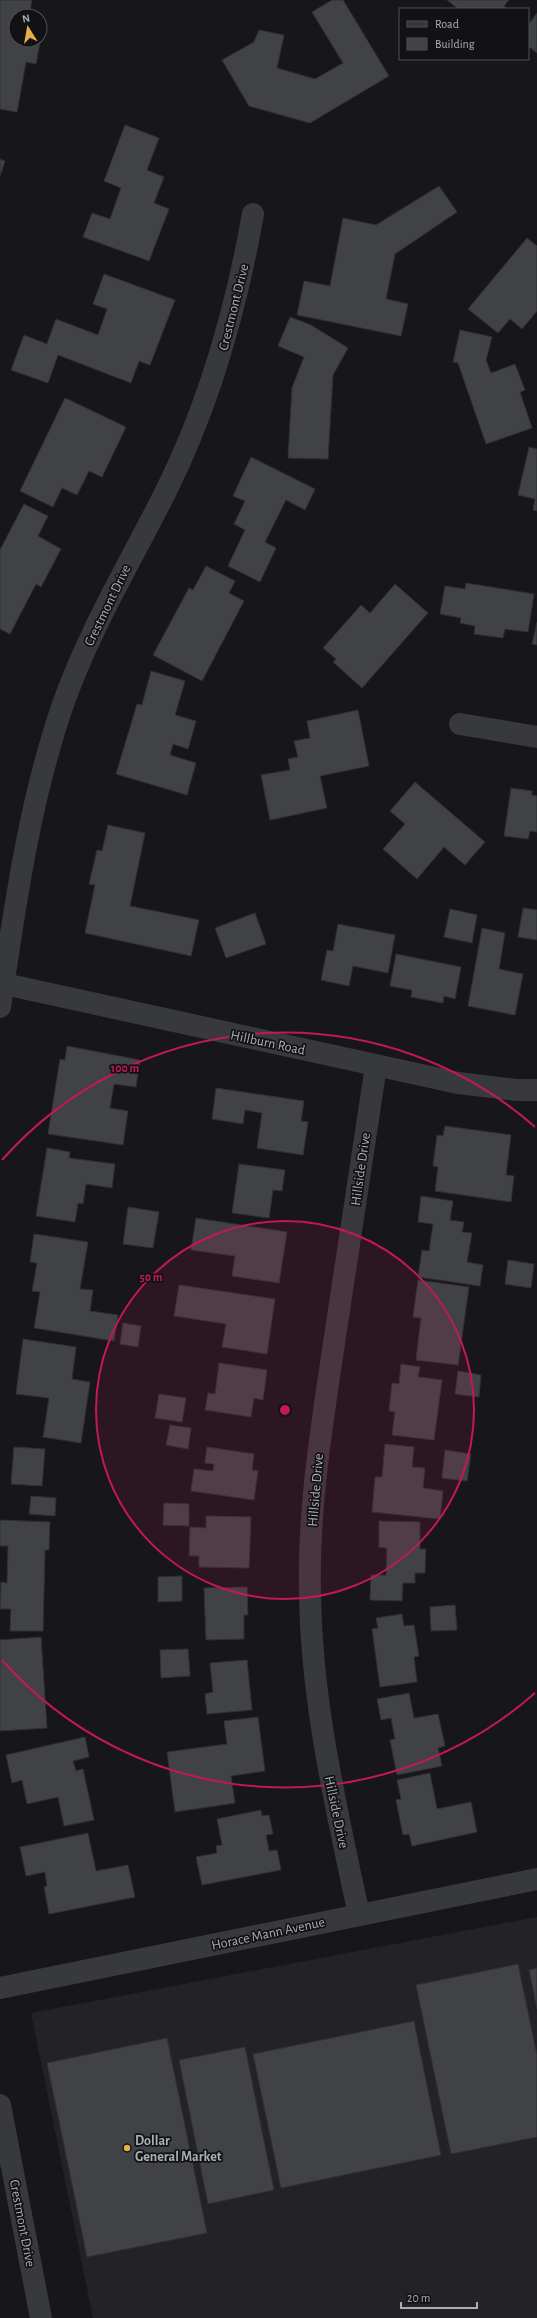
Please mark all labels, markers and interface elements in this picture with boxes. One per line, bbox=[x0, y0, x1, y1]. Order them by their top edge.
north arrow bbox=[8, 8, 48, 48]
legend bbox=[399, 8, 529, 60]
text: N bbox=[21, 13, 31, 25]
text: Road bbox=[435, 18, 459, 30]
text: Building bbox=[435, 38, 475, 50]
street label: Crestmont Drive bbox=[216, 263, 251, 352]
street label: Crestmont Drive bbox=[82, 563, 134, 648]
street label: Hillburn Road bbox=[229, 1028, 306, 1058]
text: 100 m bbox=[111, 1062, 139, 1074]
street label: Hillside Drive bbox=[349, 1132, 373, 1207]
text: 50 m bbox=[140, 1271, 163, 1283]
centre of rings bbox=[278, 1403, 292, 1417]
street label: Hillside Drive bbox=[306, 1453, 326, 1527]
street label: Hillside Drive bbox=[322, 1775, 351, 1850]
street label: Horace Mann Avenue bbox=[210, 1915, 326, 1953]
place label: Dollar General Market bbox=[135, 2134, 222, 2164]
marker: Dollar General Market bbox=[122, 2143, 132, 2153]
street label: Crestmont Drive bbox=[7, 2178, 37, 2268]
scale bar bbox=[401, 2284, 477, 2310]
text: 20 m bbox=[407, 2292, 430, 2304]

